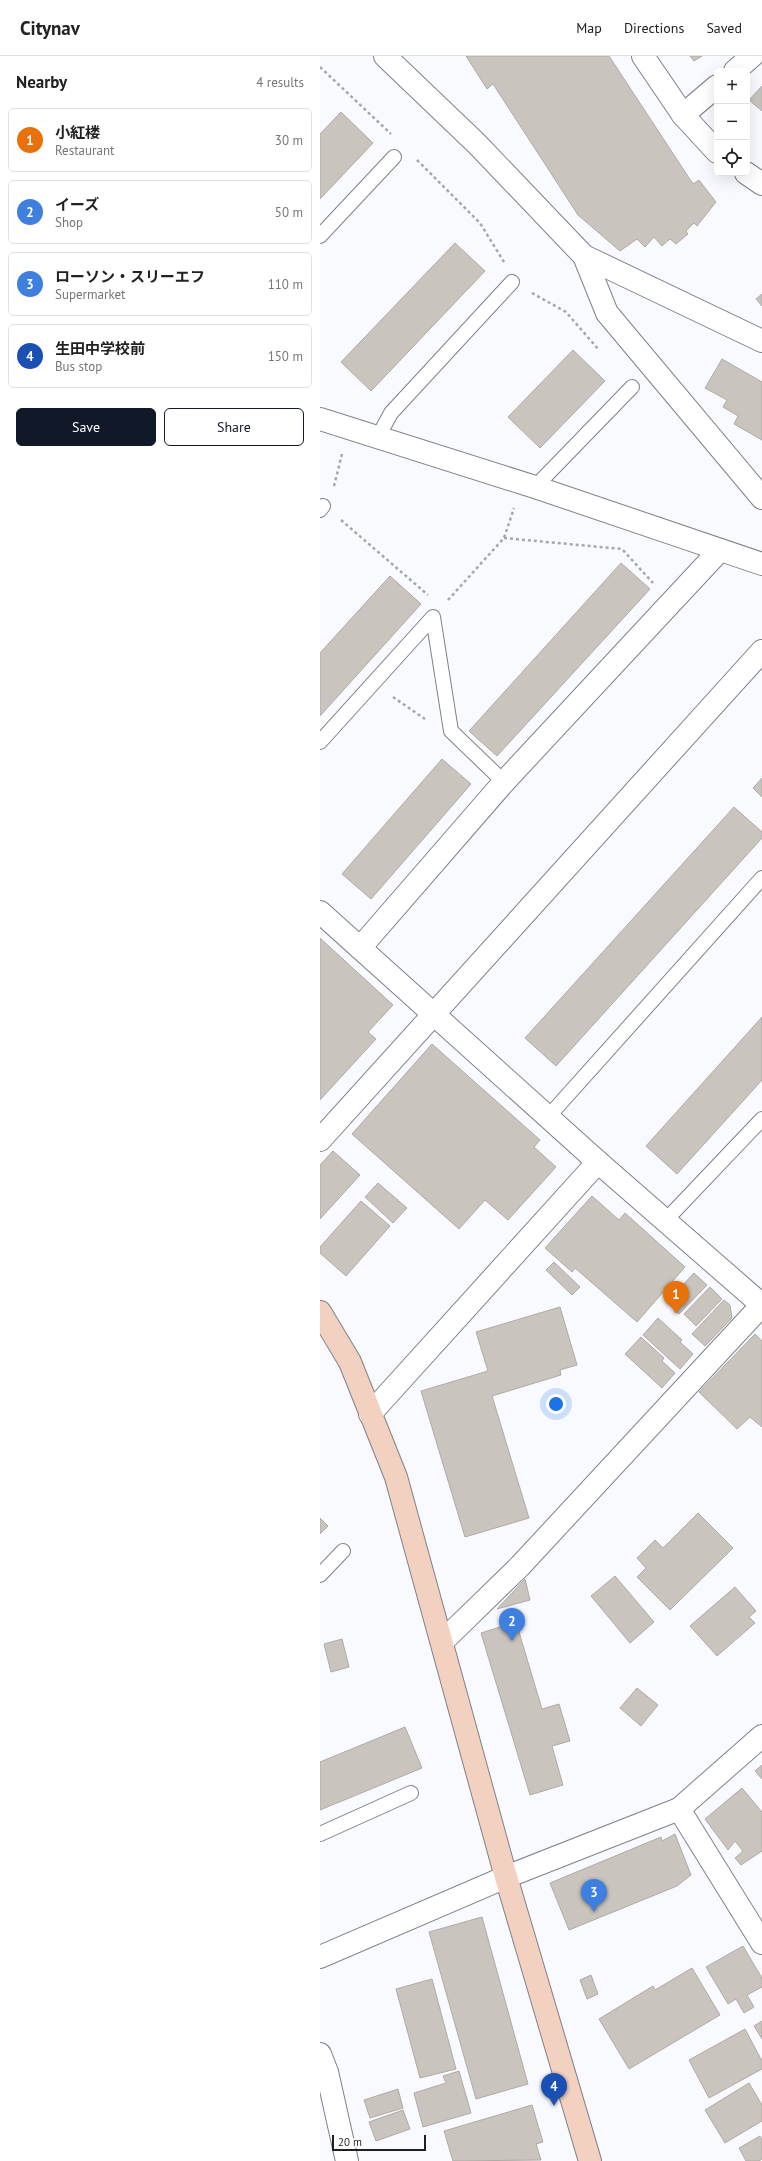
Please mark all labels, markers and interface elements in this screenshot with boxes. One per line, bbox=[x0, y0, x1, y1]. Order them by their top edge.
text: Citynav bbox=[20, 16, 80, 40]
text: Map bbox=[576, 19, 602, 37]
text: Directions bbox=[624, 19, 684, 37]
text: Saved bbox=[706, 19, 742, 37]
map controls bbox=[714, 68, 750, 176]
button: + bbox=[714, 68, 750, 104]
text: Nearby bbox=[16, 71, 67, 93]
text: 4 results bbox=[256, 74, 304, 91]
button: − bbox=[714, 104, 750, 140]
text: 小紅楼 bbox=[55, 123, 100, 142]
text: 1 bbox=[26, 132, 34, 149]
text: 30 m bbox=[275, 132, 303, 149]
button: locate bbox=[714, 140, 750, 176]
text: Restaurant bbox=[55, 142, 114, 159]
text: イーズ bbox=[55, 195, 99, 214]
text: 2 bbox=[26, 204, 34, 221]
text: 50 m bbox=[275, 204, 303, 221]
text: Shop bbox=[55, 214, 83, 231]
text: ローソン・スリーエフ bbox=[55, 267, 205, 286]
text: 3 bbox=[26, 276, 34, 293]
text: 110 m bbox=[268, 276, 303, 293]
text: Supermarket bbox=[55, 286, 125, 303]
text: 生田中学校前 bbox=[55, 339, 145, 358]
text: 4 bbox=[26, 348, 34, 365]
text: 150 m bbox=[268, 348, 303, 365]
text: Bus stop bbox=[55, 358, 102, 375]
button: Save bbox=[16, 408, 156, 446]
button: Share bbox=[164, 408, 304, 446]
pin: 1 bbox=[663, 1281, 689, 1314]
your location bbox=[546, 1394, 566, 1414]
pin: 2 bbox=[499, 1608, 525, 1641]
pin: 3 bbox=[581, 1879, 607, 1912]
pin: 4 bbox=[541, 2073, 567, 2106]
scale bar bbox=[332, 2133, 426, 2152]
text: 20 m bbox=[338, 2135, 362, 2149]

